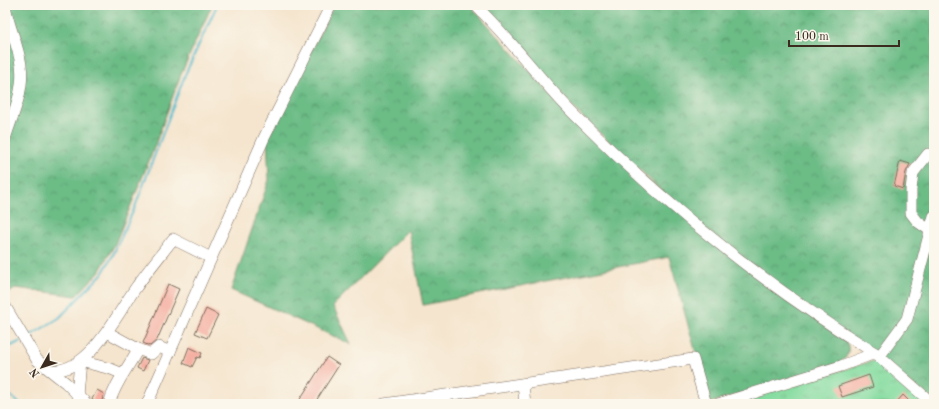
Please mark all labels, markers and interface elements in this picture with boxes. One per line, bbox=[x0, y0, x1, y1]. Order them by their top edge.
scale bar bbox=[789, 22, 899, 48]
text: 100 m bbox=[795, 31, 829, 43]
north arrow bbox=[22, 347, 62, 387]
text: N bbox=[28, 365, 42, 379]

